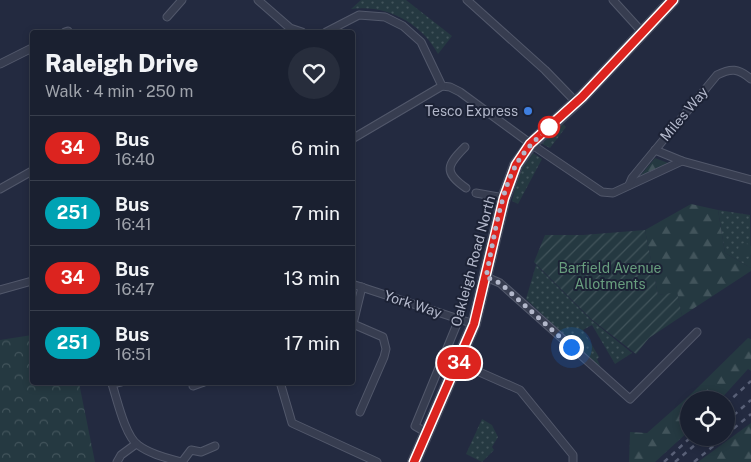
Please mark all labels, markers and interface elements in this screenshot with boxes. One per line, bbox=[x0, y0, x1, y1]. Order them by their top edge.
button: heart bbox=[288, 47, 340, 99]
text: Raleigh Drive bbox=[45, 49, 199, 77]
text: Walk · 4 min · 250 m bbox=[45, 82, 193, 101]
street label: Miles Way bbox=[657, 83, 712, 144]
place label: Tesco Express bbox=[425, 103, 518, 119]
marker: Tesco Express bbox=[522, 105, 534, 117]
unlabelled marker bbox=[538, 116, 560, 138]
text: Bus bbox=[115, 128, 149, 150]
text: 34 bbox=[61, 137, 84, 158]
text: 6 min bbox=[291, 137, 340, 159]
text: 16:40 bbox=[115, 150, 155, 169]
text: Bus bbox=[115, 193, 149, 215]
street label: Oakleigh Road North bbox=[448, 194, 498, 328]
text: 251 bbox=[57, 202, 88, 223]
text: 7 min bbox=[292, 202, 340, 224]
text: 16:41 bbox=[115, 215, 152, 234]
text: Bus bbox=[115, 258, 149, 280]
park label: Barfield Avenue Allotments bbox=[558, 260, 662, 292]
text: 34 bbox=[61, 267, 84, 288]
text: 13 min bbox=[283, 267, 340, 289]
text: 16:47 bbox=[115, 280, 155, 299]
street label: York Way bbox=[382, 287, 444, 321]
text: Bus bbox=[115, 323, 149, 345]
text: 251 bbox=[57, 332, 88, 353]
text: 17 min bbox=[284, 332, 340, 354]
your location bbox=[559, 335, 584, 360]
text: 16:51 bbox=[115, 345, 152, 364]
line badge: 34 bbox=[436, 347, 482, 379]
text: 34 bbox=[447, 352, 471, 373]
map controls bbox=[680, 391, 735, 446]
button: locate bbox=[680, 391, 735, 446]

